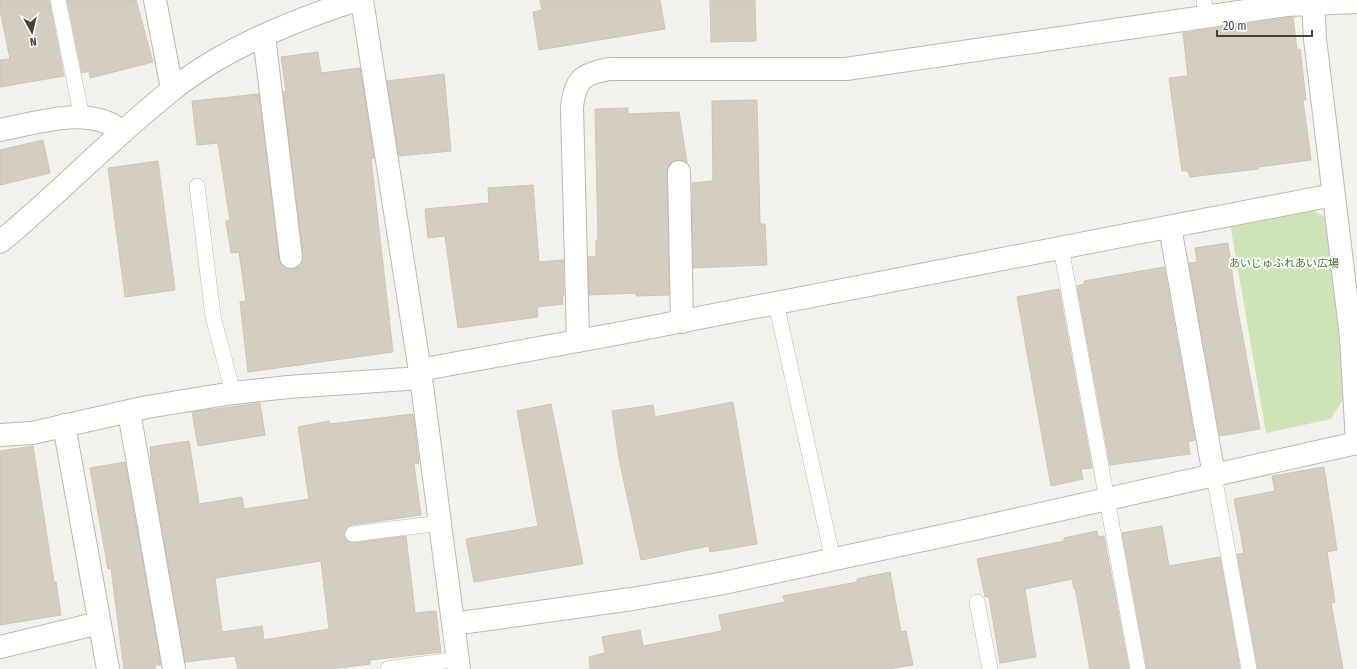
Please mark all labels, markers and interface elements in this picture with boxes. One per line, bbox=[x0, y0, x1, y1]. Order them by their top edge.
north arrow bbox=[12, 12, 52, 52]
scale bar bbox=[1217, 12, 1312, 38]
text: 20 m bbox=[1223, 19, 1247, 33]
text: N bbox=[29, 35, 37, 48]
park label: あいじゅふれあい広場 bbox=[1229, 257, 1339, 270]

